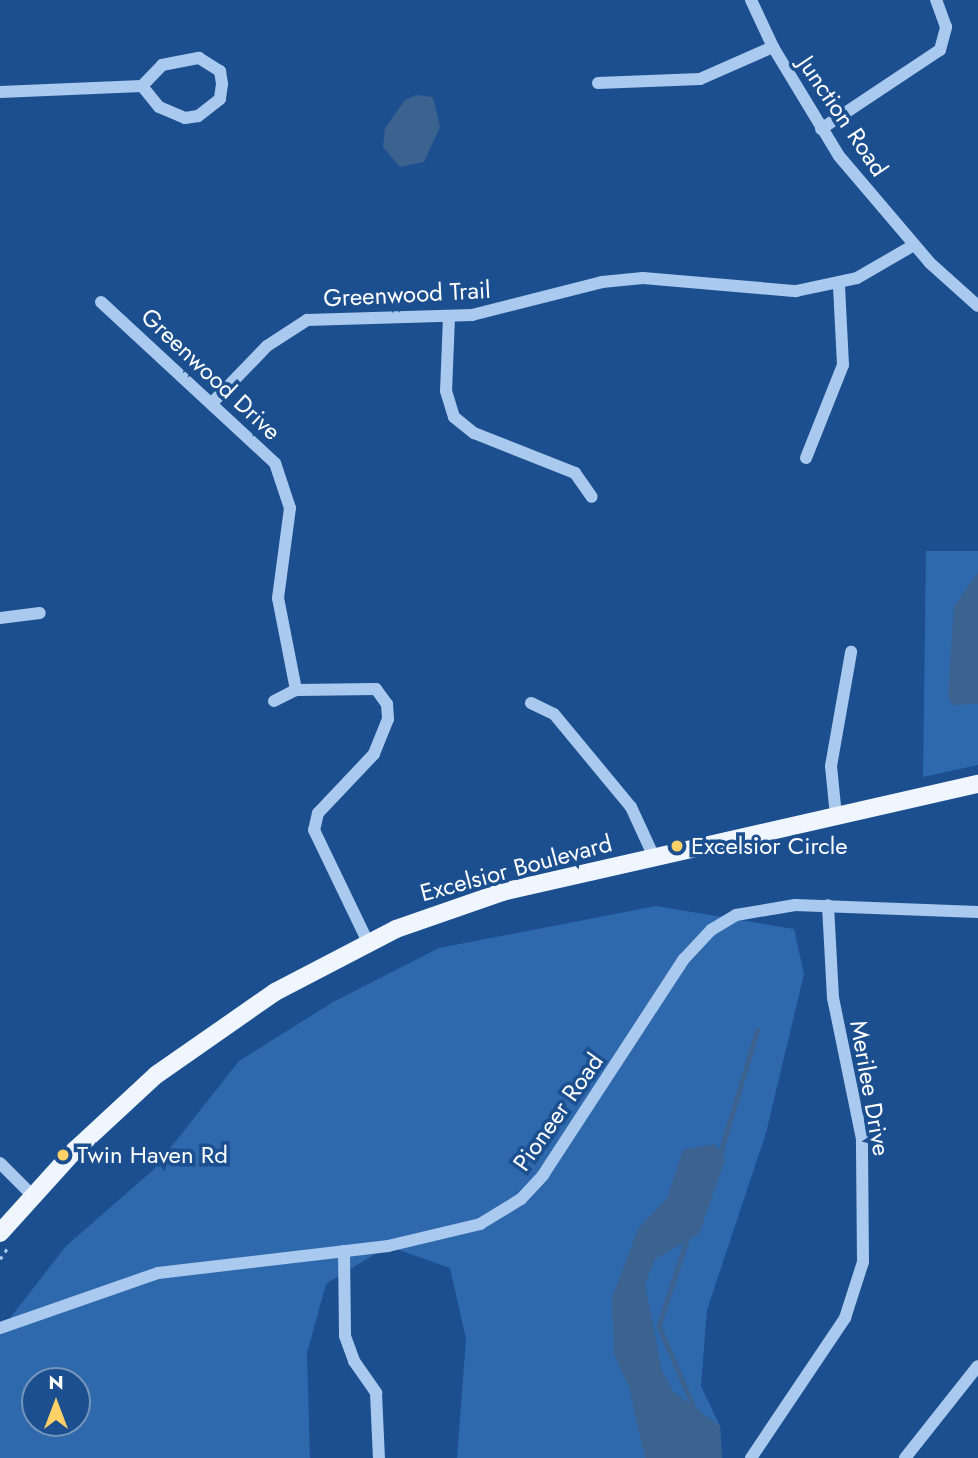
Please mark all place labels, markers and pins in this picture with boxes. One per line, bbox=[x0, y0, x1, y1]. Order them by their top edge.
place label: Excelsior Circle bbox=[691, 832, 848, 860]
marker: Excelsior Circle bbox=[669, 838, 685, 854]
place label: Twin Haven Rd bbox=[77, 1141, 228, 1169]
marker: Twin Haven Rd bbox=[55, 1147, 71, 1163]

